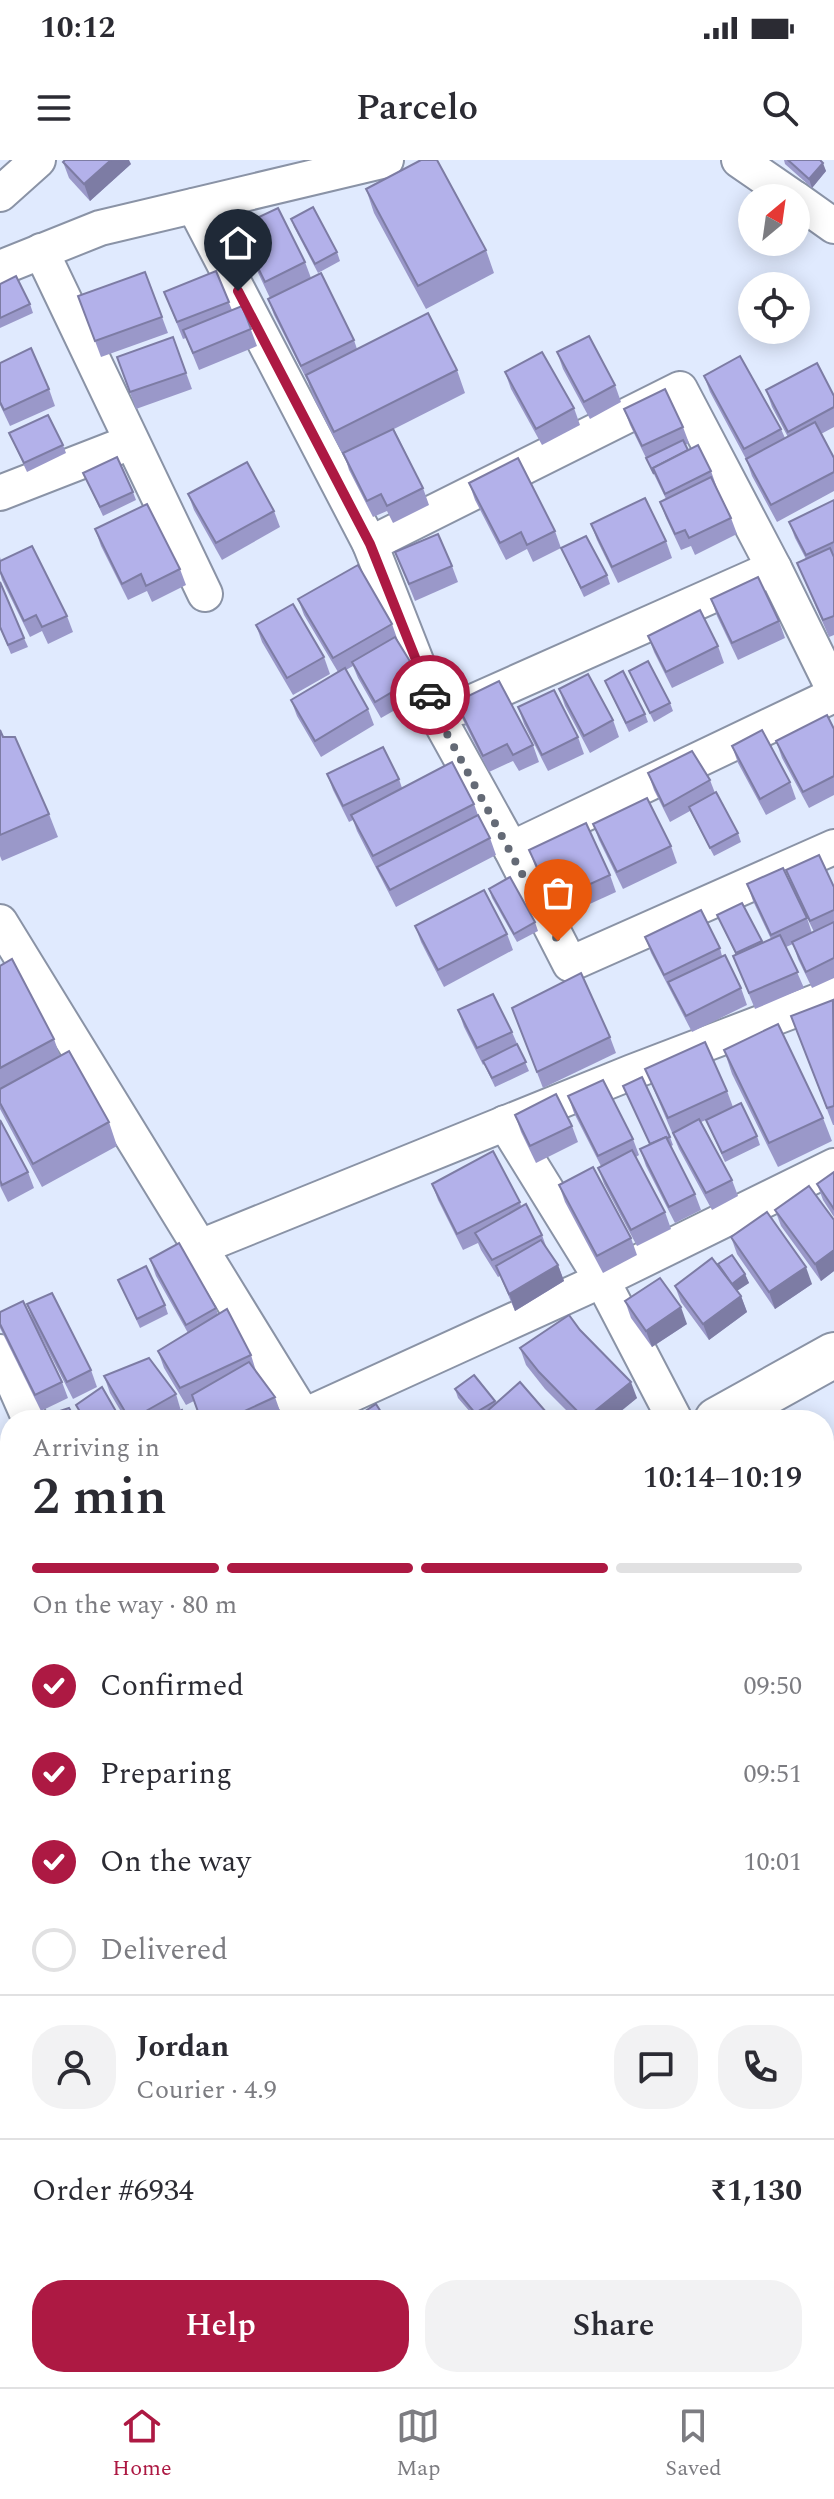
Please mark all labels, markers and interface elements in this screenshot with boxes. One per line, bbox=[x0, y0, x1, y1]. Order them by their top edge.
text: 10:12 bbox=[40, 5, 115, 51]
text: Parcelo bbox=[356, 81, 478, 136]
icon: menu bbox=[32, 86, 76, 130]
icon: search bbox=[758, 86, 802, 130]
north arrow bbox=[738, 184, 810, 256]
map controls bbox=[738, 184, 810, 344]
pin bbox=[204, 209, 272, 291]
icon: home bbox=[216, 221, 260, 265]
button: locate bbox=[738, 272, 810, 344]
courier bbox=[390, 655, 470, 735]
icon: car bbox=[408, 673, 452, 717]
pin bbox=[524, 859, 592, 941]
icon: bag bbox=[536, 871, 580, 915]
text: Arriving in bbox=[32, 1428, 160, 1468]
text: 10:14–10:19 bbox=[643, 1455, 802, 1501]
text: 2 min bbox=[32, 1458, 167, 1537]
text: On the way · 80 m bbox=[32, 1585, 237, 1625]
text: Confirmed bbox=[100, 1663, 244, 1709]
icon: check bbox=[32, 1664, 76, 1708]
text: 09:50 bbox=[743, 1666, 802, 1706]
text: Preparing bbox=[100, 1751, 232, 1797]
icon: check bbox=[32, 1752, 76, 1796]
text: 09:51 bbox=[743, 1754, 802, 1794]
text: On the way bbox=[100, 1839, 251, 1885]
icon: check bbox=[32, 1840, 76, 1884]
text: 10:01 bbox=[743, 1842, 802, 1882]
text: Delivered bbox=[100, 1927, 228, 1973]
text: Jordan bbox=[136, 2024, 229, 2070]
button: person bbox=[32, 2025, 116, 2109]
button: chat bbox=[614, 2025, 698, 2109]
button: phone bbox=[718, 2025, 802, 2109]
text: Courier · 4.9 bbox=[136, 2070, 277, 2110]
text: Order #6934 bbox=[32, 2168, 194, 2214]
text: ₹1,130 bbox=[710, 2168, 802, 2214]
button: Help bbox=[32, 2280, 409, 2372]
button: Share bbox=[425, 2280, 802, 2372]
tab: Home bbox=[112, 2404, 172, 2485]
tab: Map bbox=[396, 2404, 441, 2485]
tab: Saved bbox=[665, 2404, 722, 2485]

